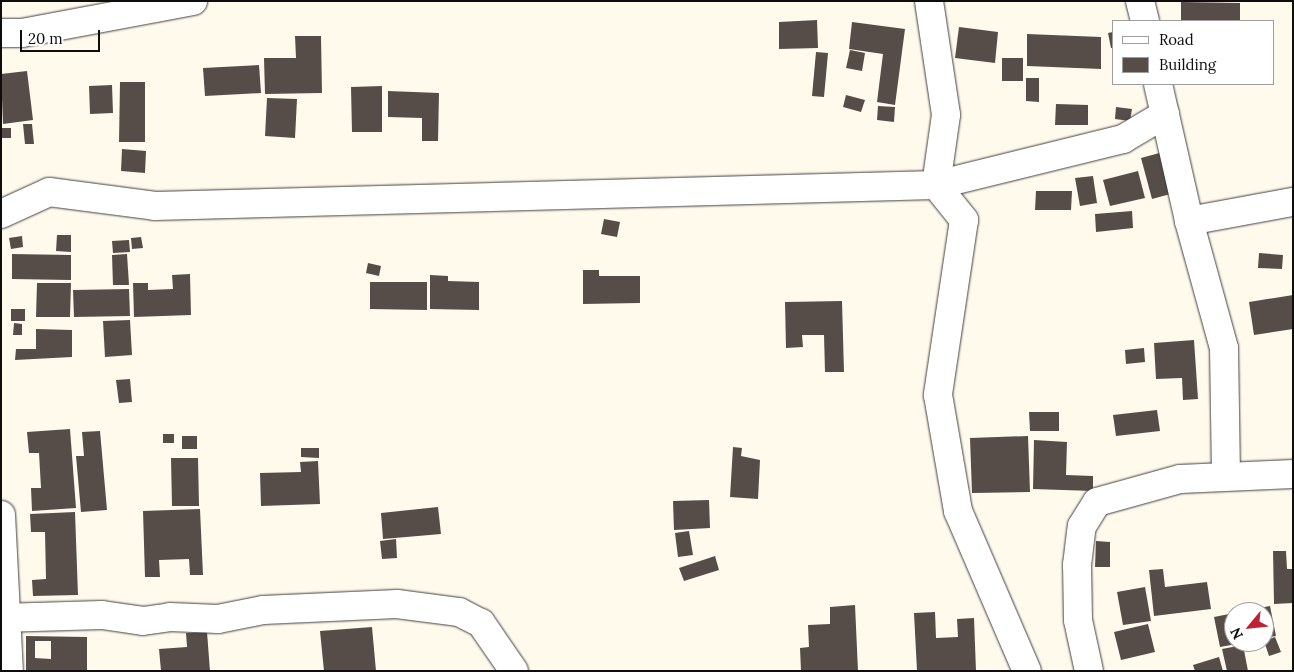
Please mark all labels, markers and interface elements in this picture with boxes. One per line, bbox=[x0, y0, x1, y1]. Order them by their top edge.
scale bar bbox=[22, 20, 102, 52]
legend bbox=[1112, 20, 1274, 85]
text: 20 m bbox=[28, 29, 63, 48]
text: Road bbox=[1159, 30, 1194, 49]
text: Building bbox=[1159, 55, 1216, 74]
north arrow bbox=[1224, 602, 1274, 652]
text: N bbox=[1226, 625, 1247, 643]

